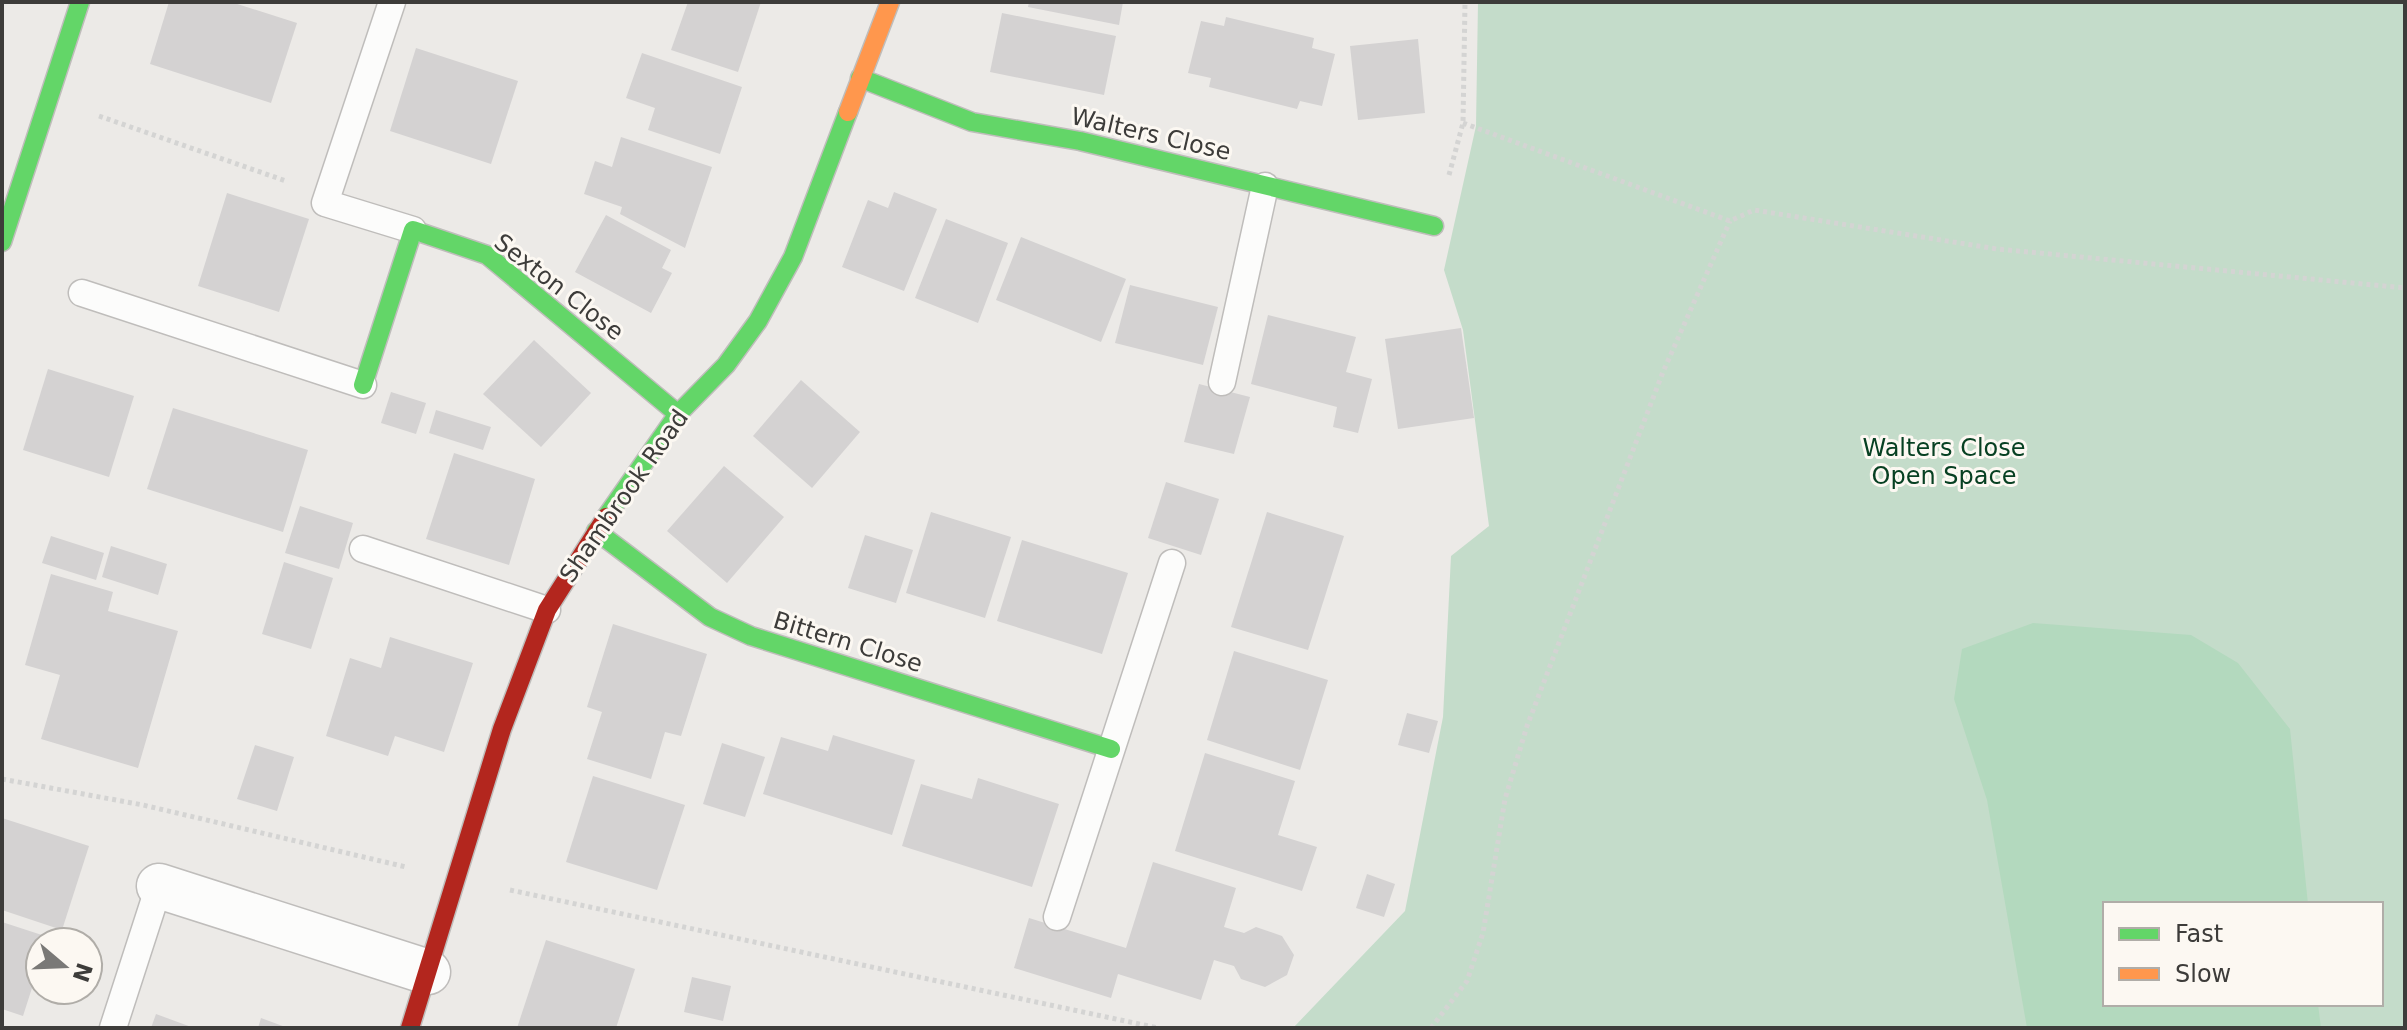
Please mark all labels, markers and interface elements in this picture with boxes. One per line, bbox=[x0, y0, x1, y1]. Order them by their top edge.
street label: Walters Close bbox=[1068, 102, 1234, 166]
street label: Sexton Close bbox=[489, 228, 629, 346]
street label: Shambrook Road bbox=[554, 404, 694, 588]
park label: Walters Close Open Space bbox=[1862, 434, 2026, 490]
street label: Bittern Close bbox=[770, 606, 926, 678]
legend bbox=[2103, 902, 2383, 1006]
text: Fast bbox=[2175, 920, 2223, 948]
north arrow bbox=[24, 926, 104, 1006]
text: N bbox=[68, 960, 97, 985]
text: Slow bbox=[2175, 960, 2231, 988]

